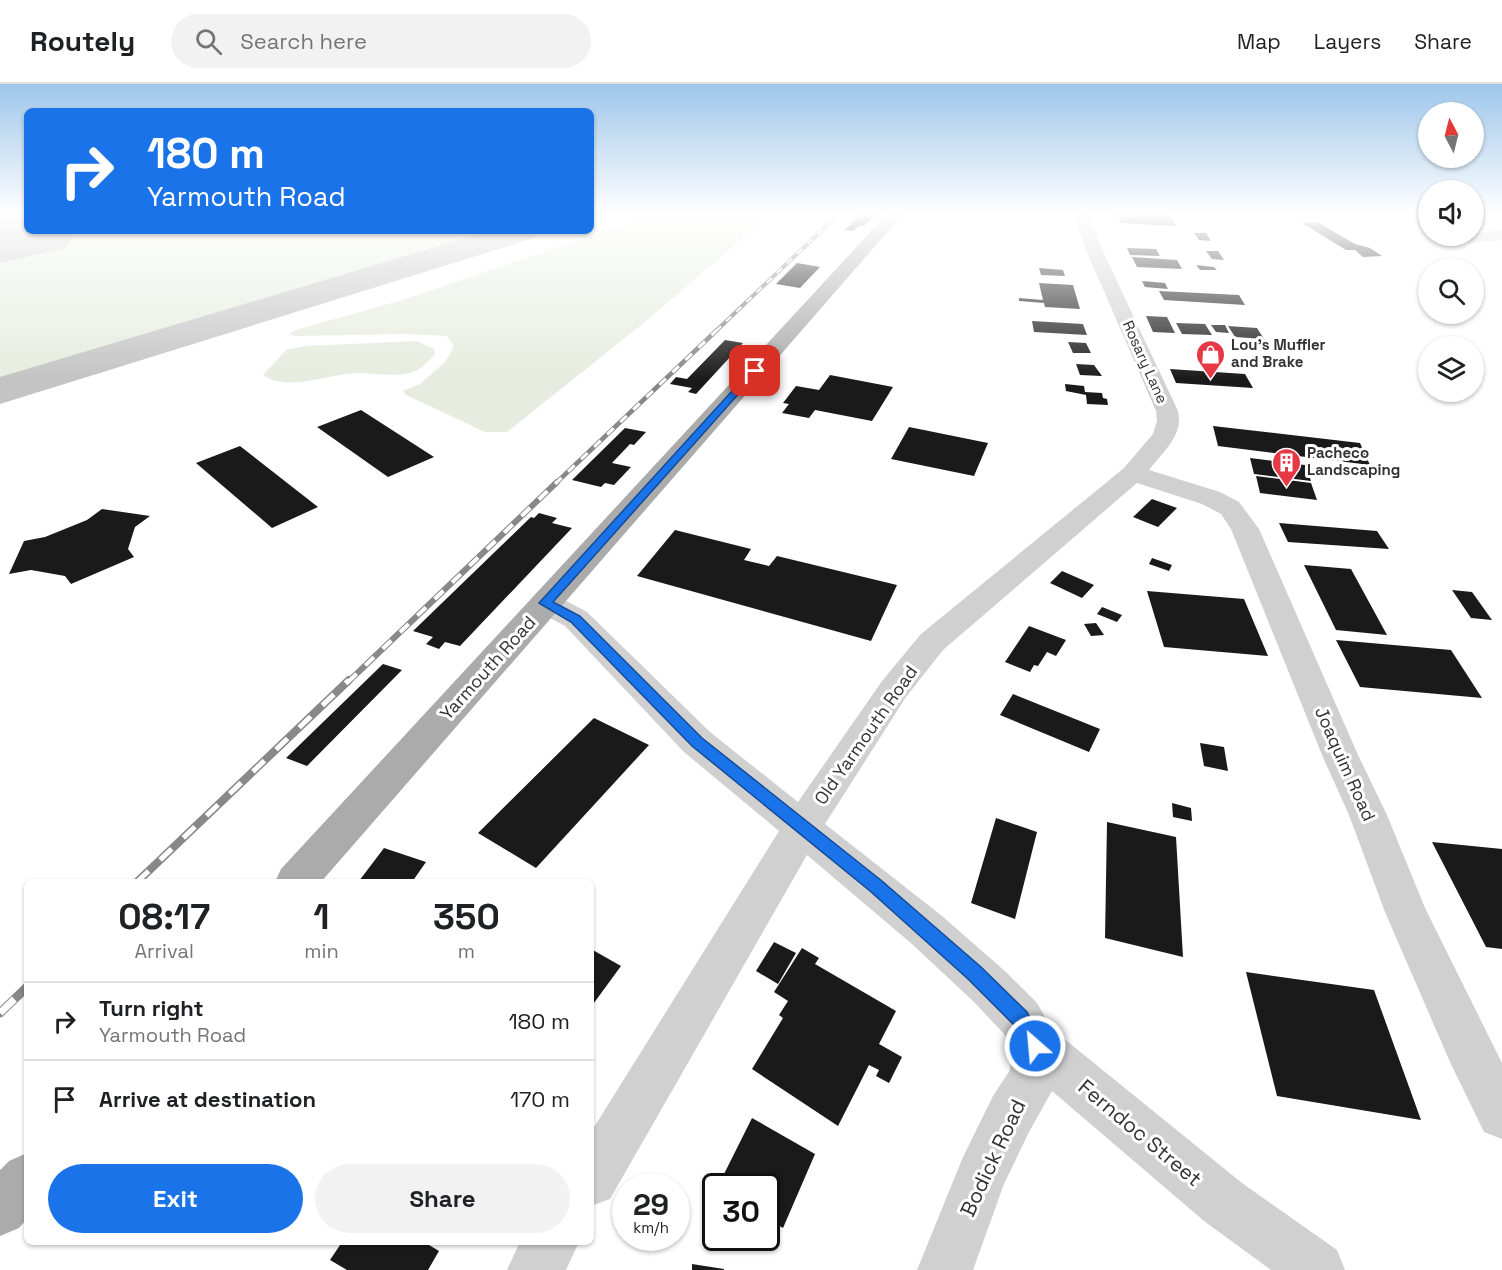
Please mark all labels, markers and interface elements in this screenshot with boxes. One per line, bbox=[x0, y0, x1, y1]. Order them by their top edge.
search box bbox=[171, 14, 591, 68]
text: Routely bbox=[30, 23, 135, 59]
icon: search bbox=[192, 25, 225, 58]
text: Search here bbox=[240, 27, 367, 55]
text: Map bbox=[1237, 28, 1281, 55]
text: Layers bbox=[1314, 28, 1381, 55]
text: Share bbox=[1414, 28, 1472, 55]
north arrow bbox=[1418, 102, 1484, 168]
map controls bbox=[1418, 102, 1484, 402]
text: 180 m bbox=[147, 127, 265, 180]
icon: right bbox=[48, 132, 126, 210]
text: Yarmouth Road bbox=[147, 179, 346, 214]
button: sound bbox=[1418, 180, 1484, 246]
button: search bbox=[1418, 258, 1484, 324]
street label: Rosary Lane bbox=[1119, 317, 1172, 406]
place label: Lou's Muffler and Brake bbox=[1231, 335, 1326, 371]
button: layers bbox=[1418, 336, 1484, 402]
shop icon: Lou's Muffler and Brake bbox=[1194, 338, 1226, 380]
pin bbox=[729, 345, 780, 396]
icon: arrive bbox=[738, 354, 771, 387]
place label: Pacheco Landscaping bbox=[1307, 443, 1400, 479]
building icon: Pacheco Landscaping bbox=[1270, 446, 1302, 488]
street label: Yarmouth Road bbox=[435, 611, 540, 725]
street label: Old Yarmouth Road bbox=[809, 661, 922, 809]
street label: Joaquim Road bbox=[1310, 703, 1381, 825]
text: 08:17 bbox=[118, 894, 210, 940]
text: 1 bbox=[313, 894, 330, 940]
text: 350 bbox=[433, 894, 500, 940]
text: Arrival bbox=[134, 938, 194, 964]
text: min bbox=[304, 938, 339, 964]
text: m bbox=[458, 938, 475, 964]
text: Turn right bbox=[99, 994, 204, 1022]
icon: right bbox=[48, 1005, 81, 1038]
text: 180 m bbox=[508, 1007, 570, 1035]
position arrow bbox=[1003, 1014, 1067, 1078]
text: Yarmouth Road bbox=[99, 1022, 246, 1048]
street label: Ferndoc Street bbox=[1073, 1073, 1208, 1192]
icon: arrive bbox=[48, 1083, 81, 1116]
text: Arrive at destination bbox=[99, 1085, 316, 1113]
text: 170 m bbox=[510, 1085, 570, 1113]
street label: Bodick Road bbox=[954, 1095, 1031, 1221]
button: Exit bbox=[48, 1164, 303, 1233]
button: Share bbox=[315, 1164, 570, 1233]
speed limit sign: 30 bbox=[702, 1173, 780, 1251]
text: 29 bbox=[633, 1185, 669, 1224]
text: km/h bbox=[633, 1218, 669, 1237]

